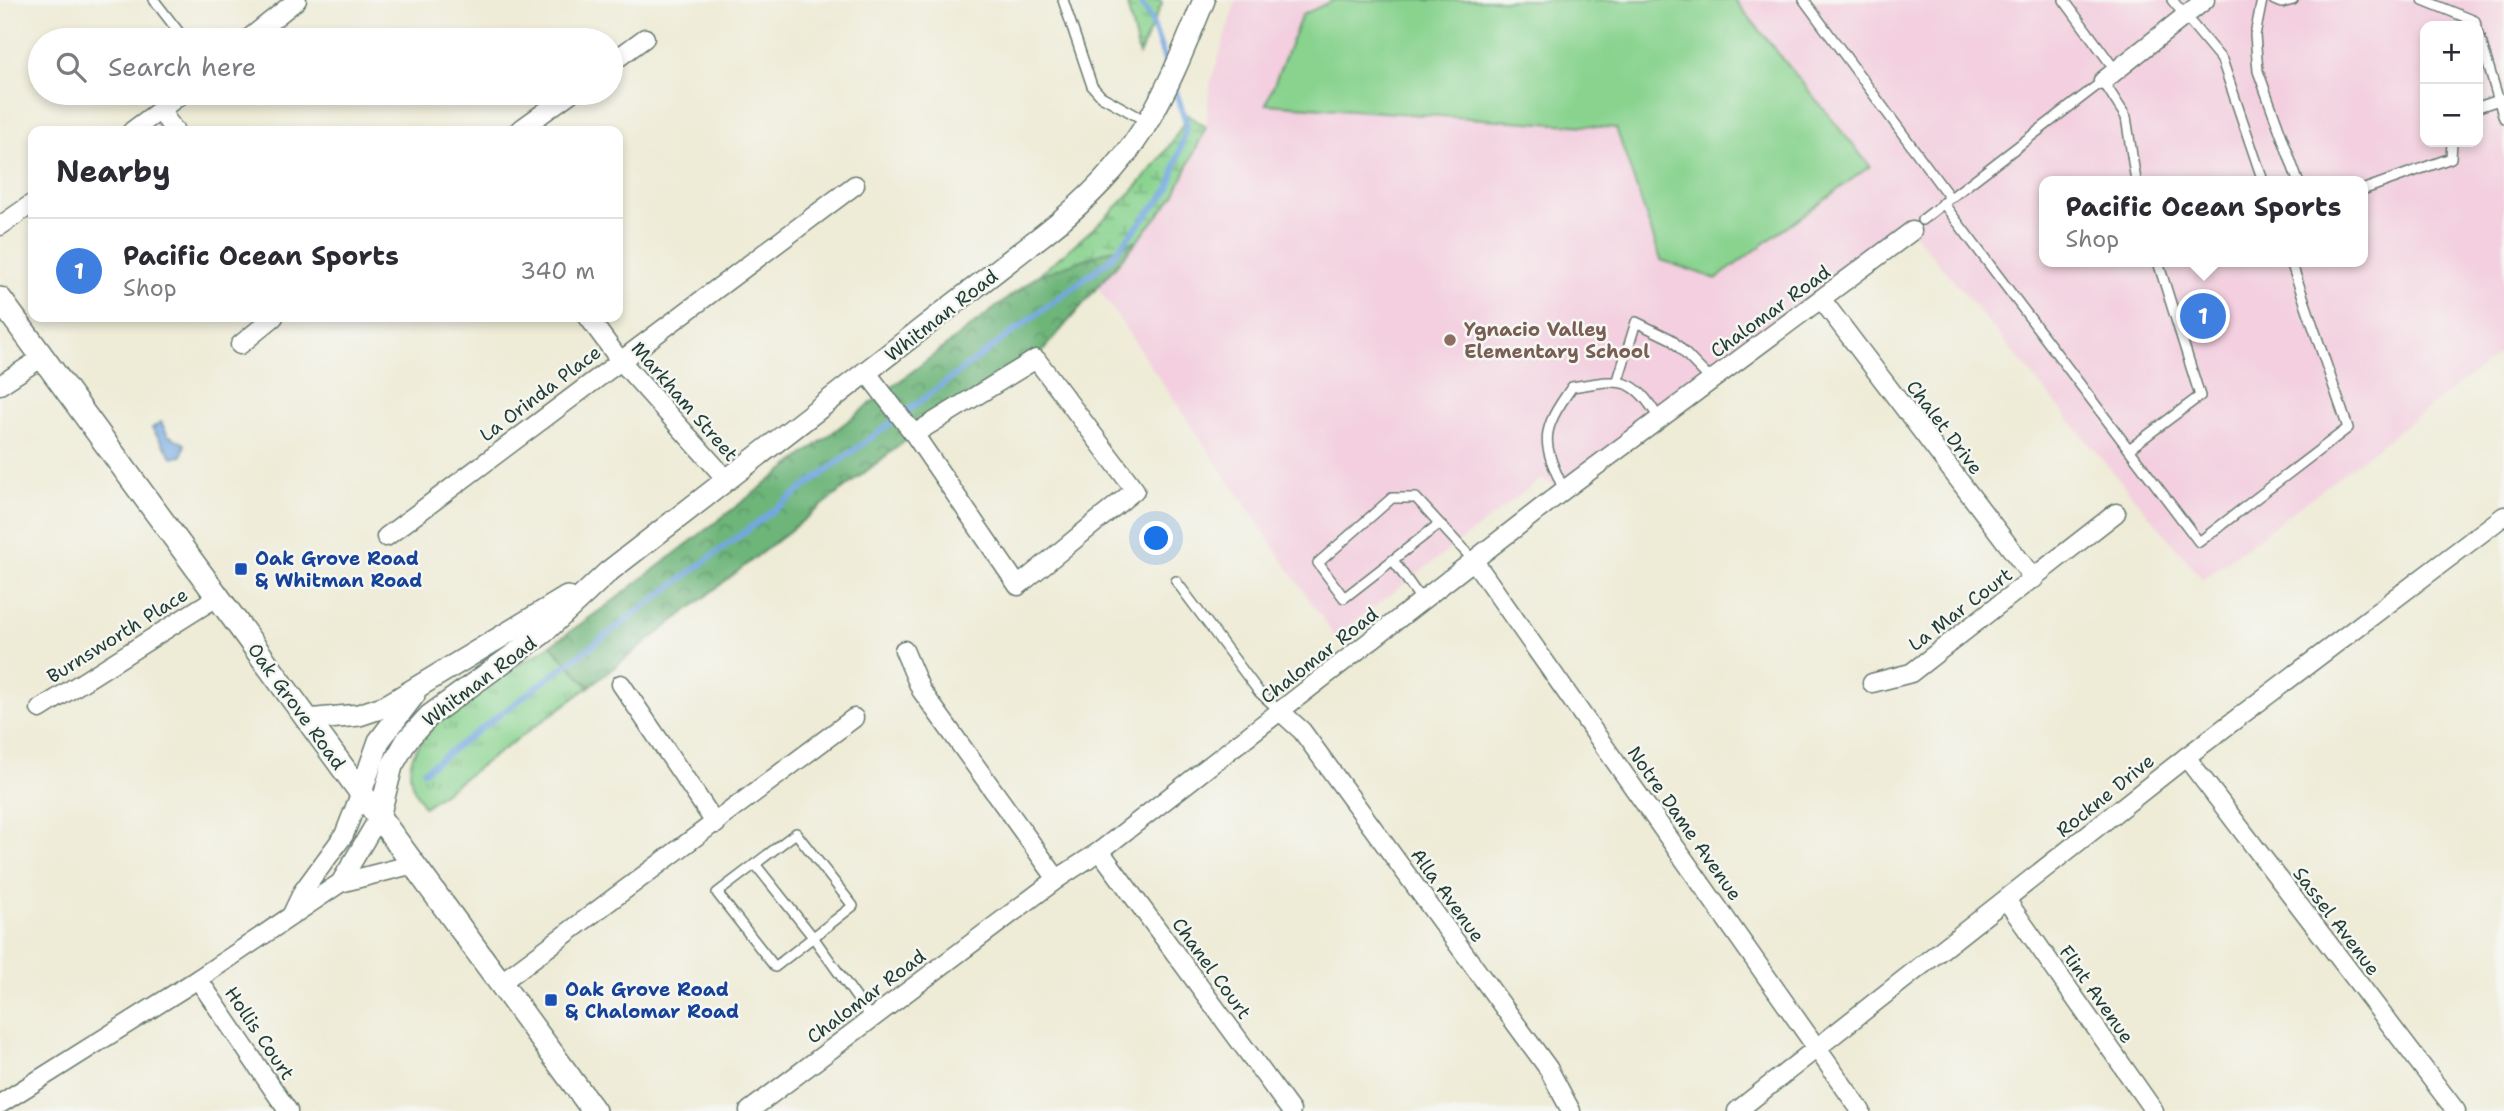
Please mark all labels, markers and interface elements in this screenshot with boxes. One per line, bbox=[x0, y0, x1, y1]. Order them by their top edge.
map controls bbox=[2420, 21, 2483, 147]
button: + bbox=[2420, 21, 2483, 84]
search box bbox=[28, 28, 623, 105]
icon: search bbox=[52, 48, 90, 86]
text: Search here bbox=[108, 49, 257, 84]
button: − bbox=[2420, 84, 2483, 147]
text: Nearby bbox=[56, 151, 171, 192]
popup bbox=[2039, 176, 2368, 267]
text: Pacific Ocean Sports bbox=[2066, 189, 2341, 224]
text: Shop bbox=[2066, 224, 2119, 254]
text: Pacific Ocean Sports bbox=[123, 238, 399, 273]
text: 1 bbox=[74, 256, 84, 286]
text: 340 m bbox=[520, 256, 595, 286]
street label: Chalomar Road bbox=[1705, 259, 1835, 363]
street label: Whitman Road bbox=[880, 264, 1003, 367]
text: Shop bbox=[123, 273, 177, 303]
pin: 1 bbox=[2180, 290, 2226, 342]
place label: Ygnacio Valley Elementary School bbox=[1464, 317, 1650, 364]
marker: Ygnacio Valley Elementary School bbox=[1442, 332, 1458, 348]
street label: Markham Street bbox=[626, 336, 743, 466]
street label: La Orinda Place bbox=[475, 340, 606, 447]
street label: Chalet Drive bbox=[1901, 375, 1988, 480]
your location bbox=[1139, 521, 1173, 555]
place label: Oak Grove Road & Whitman Road bbox=[255, 546, 422, 593]
marker: Oak Grove Road & Whitman Road bbox=[233, 561, 249, 577]
street label: La Mar Court bbox=[1903, 562, 2017, 657]
street label: Burnsworth Place bbox=[42, 582, 192, 689]
street label: Chalomar Road bbox=[1255, 602, 1383, 709]
street label: Whitman Road bbox=[417, 630, 541, 732]
street label: Oak Grove Road bbox=[242, 638, 351, 775]
street label: Notre Dame Avenue bbox=[1622, 741, 1747, 906]
street label: Rockne Drive bbox=[2051, 748, 2159, 843]
street label: Alla Avenue bbox=[1405, 843, 1490, 947]
street label: Sassel Avenue bbox=[2287, 862, 2386, 981]
street label: Chanel Court bbox=[1166, 913, 1257, 1024]
street label: Flint Avenue bbox=[2054, 940, 2140, 1048]
street label: Chalomar Road bbox=[802, 943, 931, 1049]
place label: Oak Grove Road & Chalomar Road bbox=[565, 977, 739, 1024]
street label: Hollis Court bbox=[219, 982, 300, 1085]
marker: Oak Grove Road & Chalomar Road bbox=[543, 992, 559, 1008]

